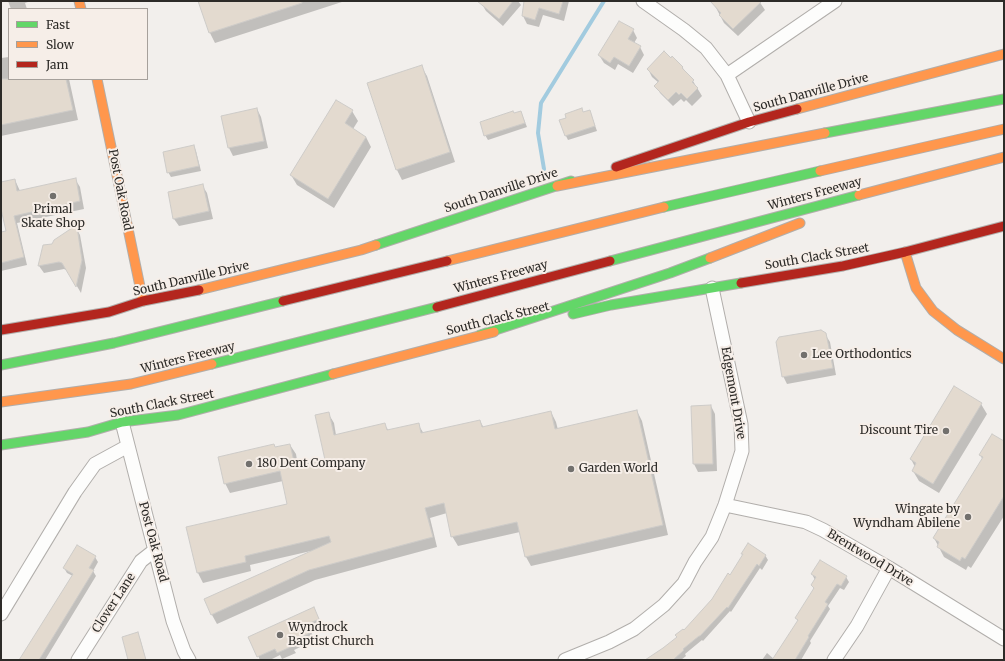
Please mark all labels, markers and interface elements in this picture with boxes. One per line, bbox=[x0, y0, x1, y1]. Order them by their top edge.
legend bbox=[8, 8, 148, 80]
text: Fast bbox=[46, 17, 70, 32]
text: Slow bbox=[46, 37, 74, 52]
text: Jam bbox=[46, 57, 68, 72]
street label: South Danville Drive bbox=[752, 71, 870, 115]
street label: Post Oak Road bbox=[105, 148, 135, 232]
street label: South Danville Drive bbox=[442, 166, 560, 216]
street label: Winters Freeway bbox=[767, 175, 863, 213]
marker: Primal Skate Shop bbox=[48, 191, 58, 201]
place label: Primal Skate Shop bbox=[21, 203, 85, 231]
street label: South Clack Street bbox=[764, 241, 870, 273]
street label: Winters Freeway bbox=[453, 258, 549, 296]
street label: South Danville Drive bbox=[132, 259, 250, 299]
street label: South Clack Street bbox=[445, 299, 551, 339]
street label: Winters Freeway bbox=[139, 339, 237, 377]
street label: Edgemont Drive bbox=[718, 346, 748, 440]
place label: Lee Orthodontics bbox=[812, 348, 912, 362]
marker: Lee Orthodontics bbox=[799, 350, 809, 360]
street label: South Clack Street bbox=[109, 387, 215, 421]
place label: Discount Tire bbox=[860, 424, 938, 438]
marker: Discount Tire bbox=[941, 426, 951, 436]
place label: 180 Dent Company bbox=[257, 457, 366, 471]
marker: 180 Dent Company bbox=[244, 459, 254, 469]
place label: Garden World bbox=[579, 462, 658, 476]
marker: Garden World bbox=[566, 464, 576, 474]
street label: Post Oak Road bbox=[135, 500, 171, 584]
place label: Wingate by Wyndham Abilene bbox=[853, 503, 960, 531]
marker: Wingate by Wyndham Abilene bbox=[963, 512, 973, 522]
street label: Brentwood Drive bbox=[824, 527, 916, 589]
street label: Clover Lane bbox=[89, 571, 139, 635]
place label: Wyndrock Baptist Church bbox=[288, 621, 374, 649]
marker: Wyndrock Baptist Church bbox=[275, 630, 285, 640]

